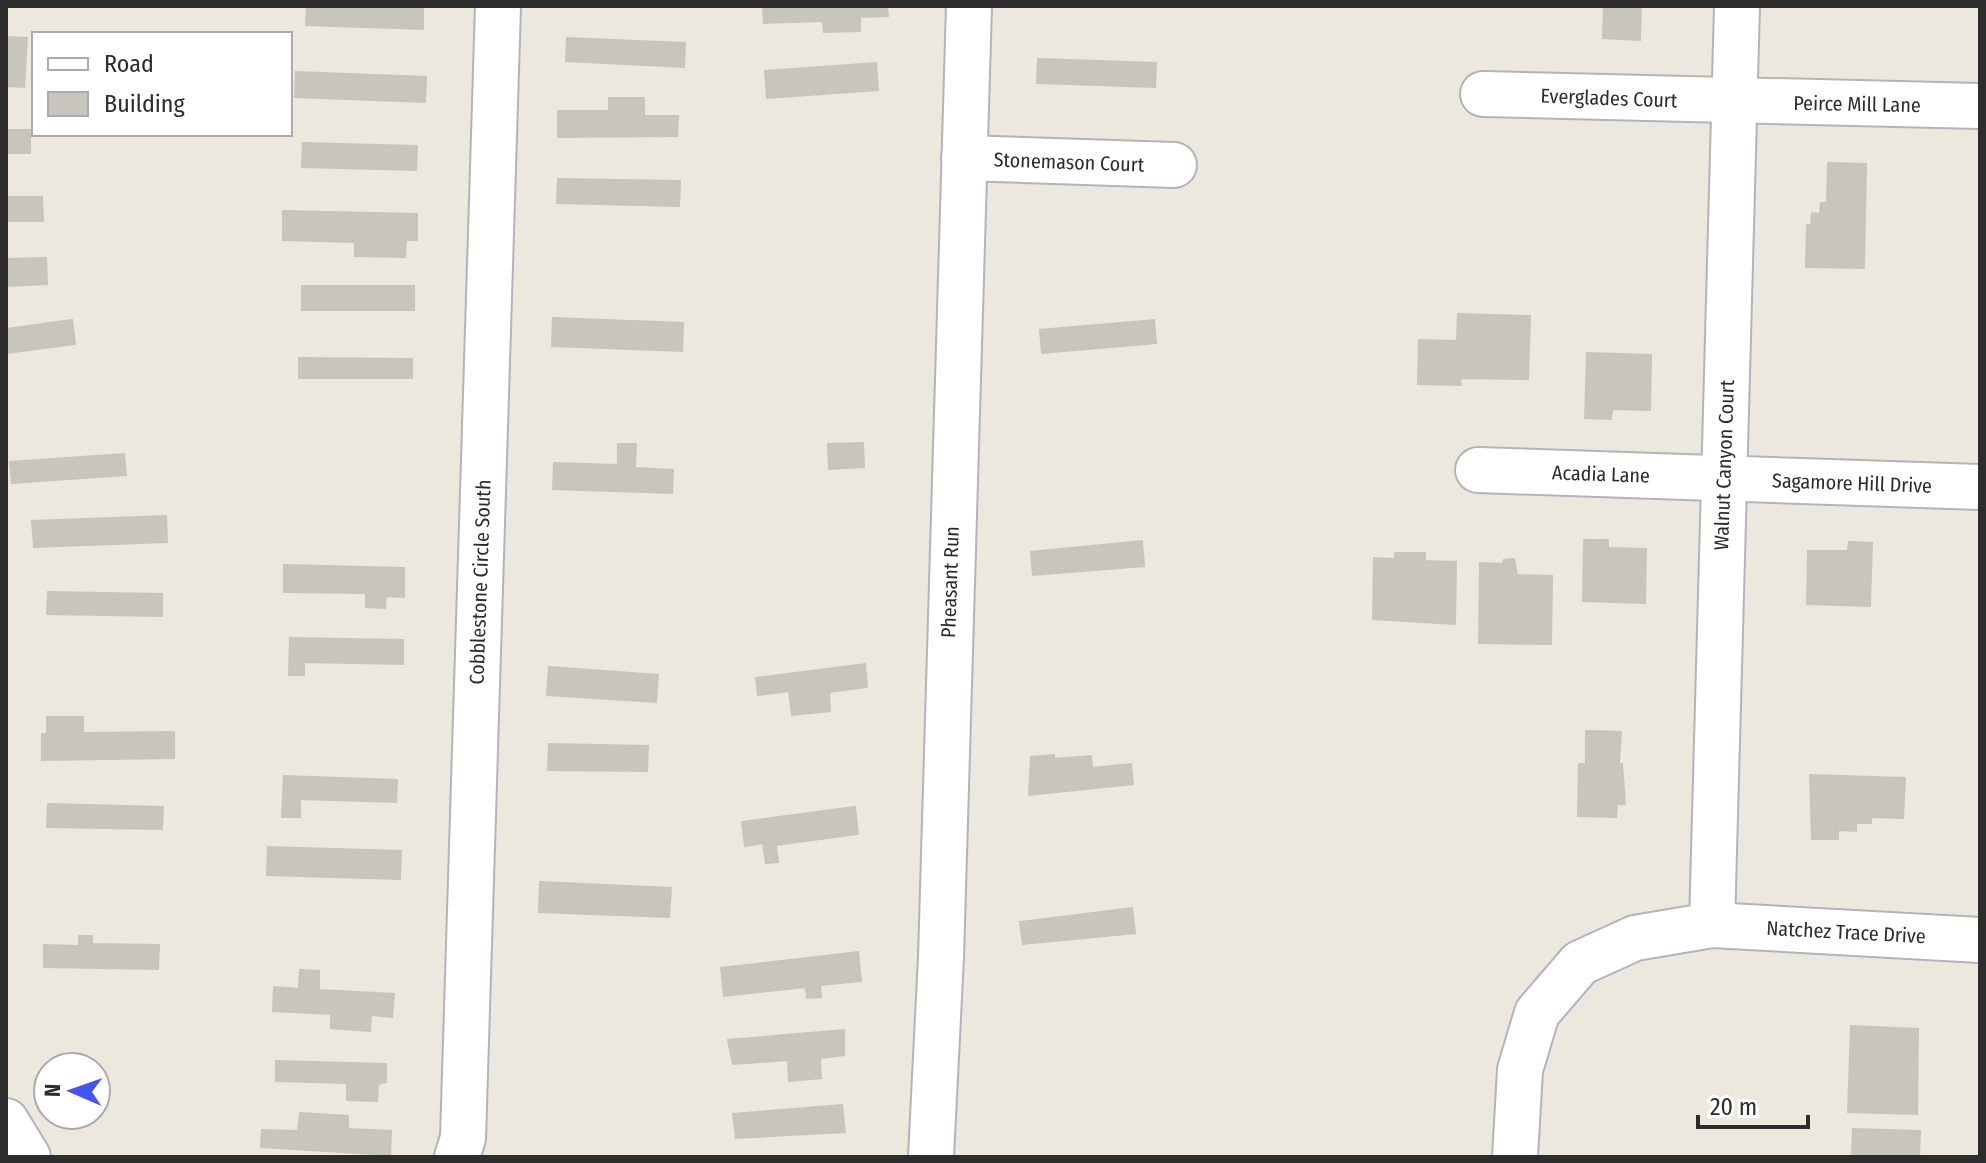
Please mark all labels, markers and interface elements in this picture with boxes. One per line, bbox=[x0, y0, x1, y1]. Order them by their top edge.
legend bbox=[32, 32, 292, 136]
text: Road bbox=[104, 50, 154, 78]
street label: Everglades Court bbox=[1540, 84, 1678, 112]
text: Building bbox=[104, 90, 186, 118]
street label: Peirce Mill Lane bbox=[1793, 91, 1921, 117]
street label: Stonemason Court bbox=[993, 147, 1145, 177]
street label: Walnut Canyon Court bbox=[1709, 379, 1739, 551]
street label: Acadia Lane bbox=[1552, 460, 1650, 488]
street label: Sagamore Hill Drive bbox=[1772, 468, 1932, 498]
street label: Cobblestone Circle South bbox=[464, 479, 496, 685]
street label: Pheasant Run bbox=[936, 526, 964, 638]
street label: Natchez Trace Drive bbox=[1766, 916, 1926, 948]
north arrow bbox=[32, 1051, 112, 1131]
scale bar bbox=[1698, 1079, 1808, 1129]
text: N bbox=[39, 1083, 66, 1097]
text: 20 m bbox=[1710, 1093, 1757, 1121]

